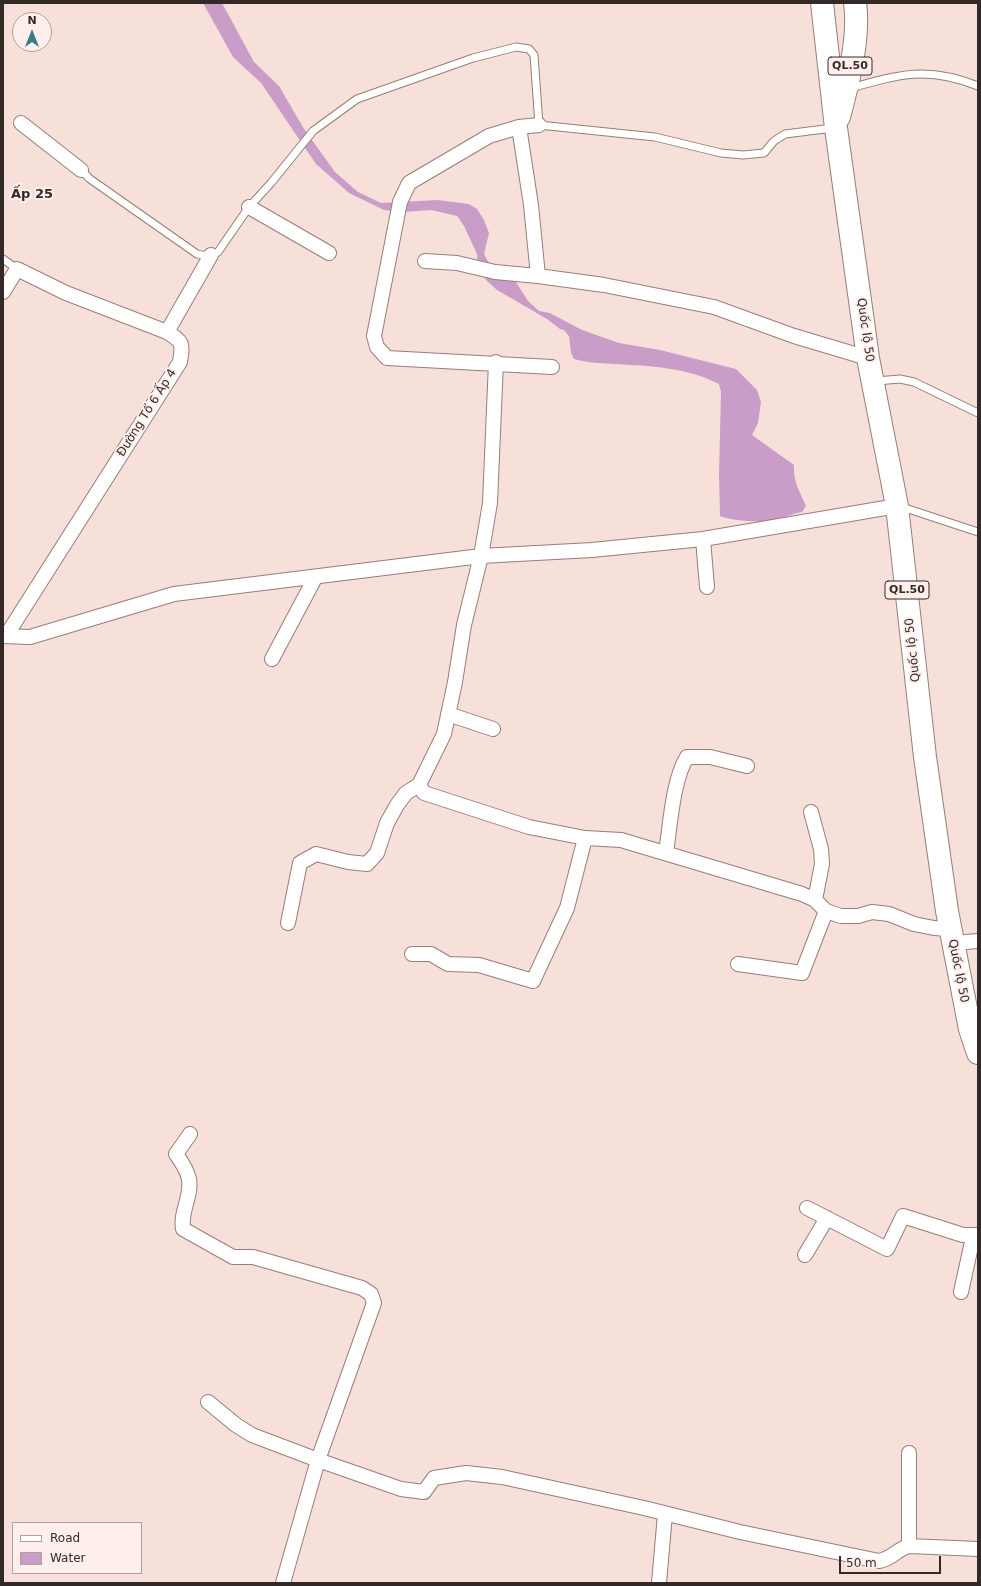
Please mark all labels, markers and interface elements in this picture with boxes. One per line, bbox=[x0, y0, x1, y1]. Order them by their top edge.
north arrow bbox=[12, 12, 52, 52]
text: N bbox=[27, 14, 37, 27]
road number: QL.50 bbox=[828, 57, 872, 75]
district label: Ấp 25 bbox=[11, 187, 53, 203]
street label: Quốc lộ 50 bbox=[853, 297, 877, 363]
street label: Đường Tổ 6 Ấp 4 bbox=[114, 367, 180, 459]
road number: QL.50 bbox=[885, 581, 929, 599]
street label: Quốc lộ 50 bbox=[902, 617, 924, 683]
street label: Quốc lộ 50 bbox=[945, 938, 971, 1004]
legend bbox=[12, 1522, 142, 1574]
text: Road bbox=[50, 1531, 80, 1545]
scale bar bbox=[841, 1548, 943, 1574]
text: Water bbox=[50, 1551, 85, 1565]
text: 50 m bbox=[846, 1556, 877, 1570]

